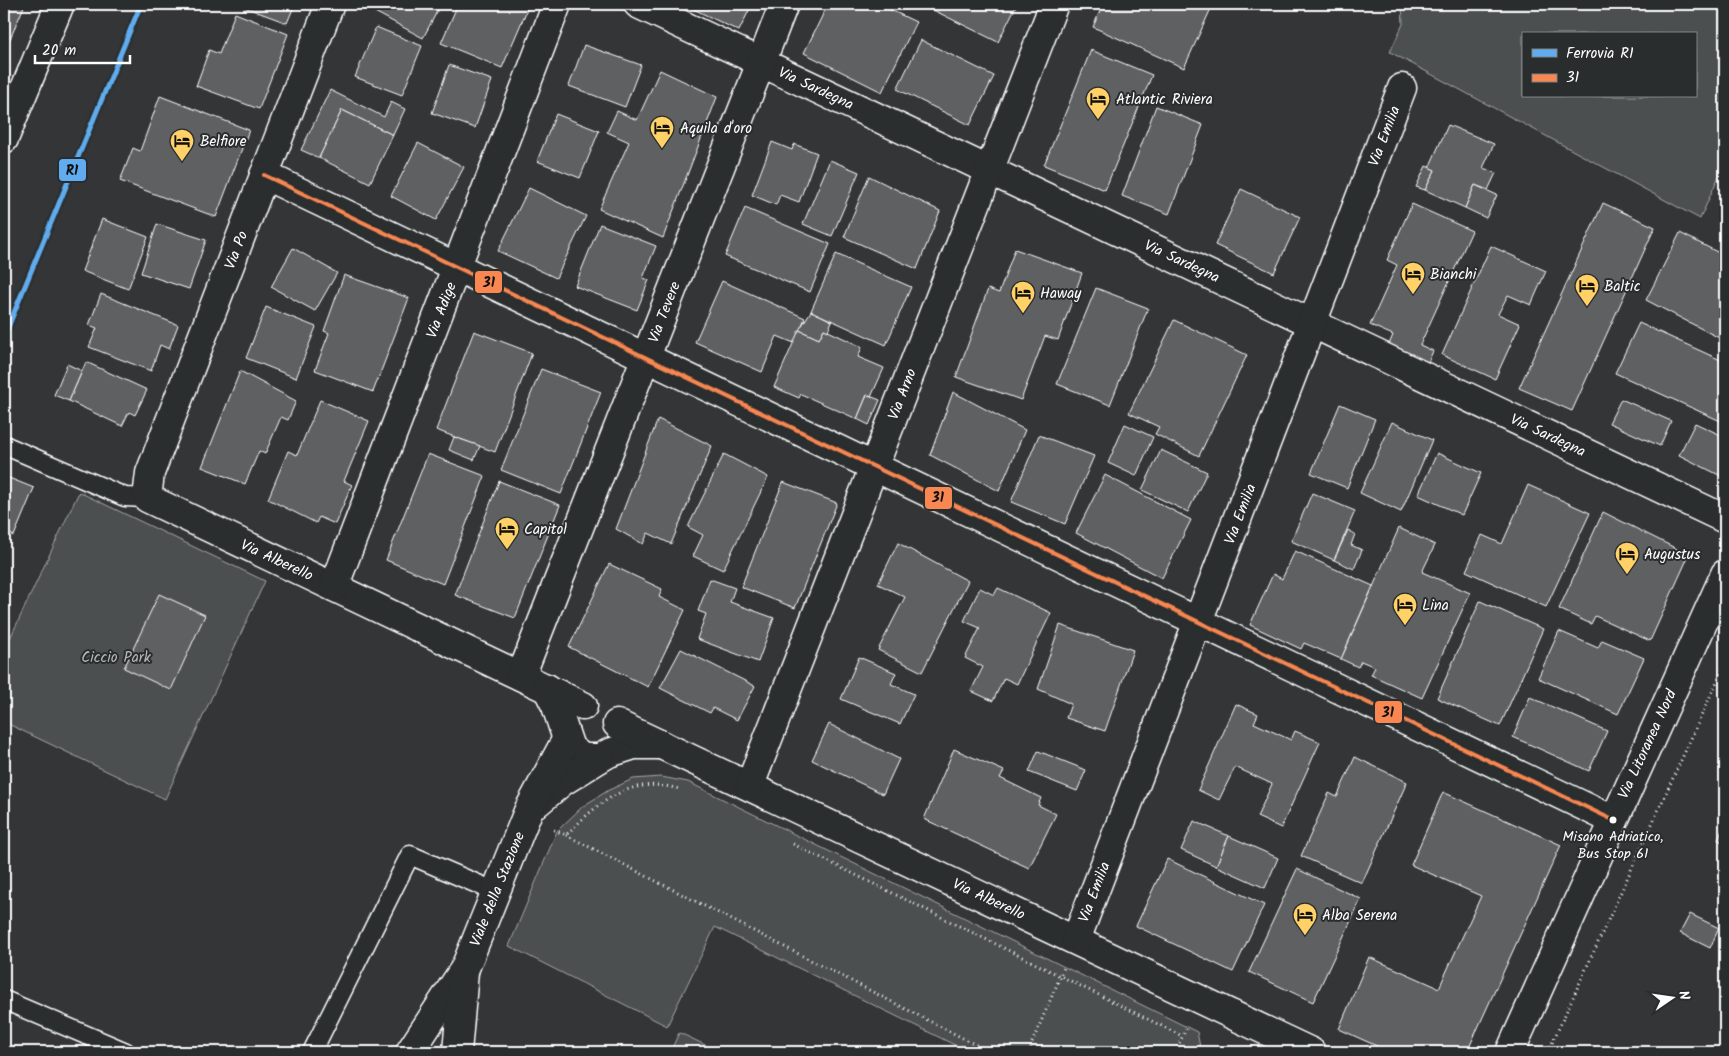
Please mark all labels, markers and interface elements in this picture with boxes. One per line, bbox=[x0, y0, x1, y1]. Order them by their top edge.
scale bar bbox=[35, 32, 130, 64]
legend bbox=[1522, 32, 1696, 98]
text: 20 m bbox=[42, 39, 76, 63]
text: Ferrovia R1 bbox=[1566, 42, 1634, 66]
street label: Via Sardegna bbox=[774, 61, 857, 117]
text: 31 bbox=[1566, 66, 1580, 90]
hotel icon: Atlantic Riviera bbox=[1085, 86, 1111, 120]
place label: Atlantic Riviera bbox=[1116, 88, 1213, 112]
street label: Via Emilia bbox=[1362, 103, 1407, 170]
hotel icon: Aquila d'oro bbox=[649, 115, 675, 149]
place label: Aquila d'oro bbox=[680, 117, 752, 141]
hotel icon: Belfiore bbox=[169, 128, 195, 162]
place label: Belfiore bbox=[200, 130, 247, 154]
line badge: R1 bbox=[58, 158, 87, 182]
text: R1 bbox=[66, 160, 79, 182]
street label: Via Po bbox=[219, 227, 255, 273]
street label: Via Sardegna bbox=[1140, 234, 1223, 290]
hotel icon: Bianchi bbox=[1400, 261, 1426, 295]
place label: Bianchi bbox=[1430, 263, 1478, 287]
line badge: 31 bbox=[474, 270, 503, 294]
text: 31 bbox=[482, 272, 496, 294]
hotel icon: Baltic bbox=[1574, 273, 1600, 307]
place label: Baltic bbox=[1604, 275, 1641, 299]
street label: Via Adige bbox=[420, 278, 464, 342]
street label: Via Tevere bbox=[642, 278, 688, 347]
hotel icon: Haway bbox=[1010, 280, 1036, 314]
place label: Haway bbox=[1040, 282, 1082, 306]
street label: Via Arno bbox=[882, 365, 924, 424]
street label: Via Sardegna bbox=[1506, 408, 1589, 464]
street label: Via Emilia bbox=[1218, 481, 1263, 548]
line badge: 31 bbox=[924, 486, 953, 510]
text: 31 bbox=[931, 487, 945, 509]
hotel icon: Capitol bbox=[494, 516, 520, 550]
place label: Capitol bbox=[524, 518, 567, 542]
street label: Via Alberello bbox=[236, 534, 317, 588]
hotel icon: Augustus bbox=[1614, 541, 1640, 575]
place label: Augustus bbox=[1644, 543, 1701, 567]
hotel icon: Lina bbox=[1392, 592, 1418, 626]
place label: Lina bbox=[1422, 594, 1449, 618]
park label: Ciccio Park bbox=[81, 646, 152, 670]
street label: Via Litoranea Nord bbox=[1612, 685, 1684, 803]
line badge: 31 bbox=[1374, 700, 1403, 724]
text: 31 bbox=[1381, 702, 1395, 724]
marker: Misano Adriatico, Bus Stop 61 bbox=[1608, 815, 1618, 825]
place label: Misano Adriatico, Bus Stop 61 bbox=[1563, 826, 1663, 865]
street label: Viale della Stazione bbox=[464, 828, 532, 951]
street label: Via Emilia bbox=[1072, 859, 1117, 926]
street label: Via Alberello bbox=[948, 873, 1029, 927]
hotel icon: Alba Serena bbox=[1292, 902, 1318, 936]
place label: Alba Serena bbox=[1322, 904, 1397, 928]
north arrow bbox=[1646, 974, 1696, 1024]
text: N bbox=[1672, 989, 1695, 1002]

